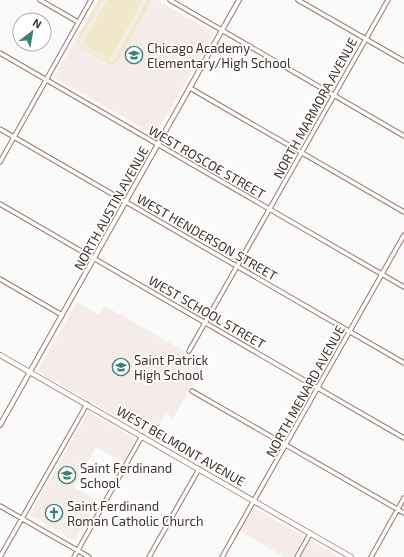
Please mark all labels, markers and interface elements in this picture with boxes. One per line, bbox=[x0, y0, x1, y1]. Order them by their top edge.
north arrow bbox=[12, 12, 52, 52]
text: N bbox=[31, 15, 44, 31]
street label: NORTH MARMORA AVENUE bbox=[270, 35, 360, 181]
place label: Chicago Academy Elementary/High School bbox=[147, 40, 291, 71]
school or university icon: Chicago Academy Elementary/High School bbox=[124, 45, 144, 65]
street label: WEST ROSCOE STREET bbox=[146, 122, 269, 202]
street label: NORTH AUSTIN AVENUE bbox=[70, 143, 152, 273]
street label: WEST HENDERSON STREET bbox=[134, 190, 280, 284]
street label: WEST SCHOOL STREET bbox=[146, 272, 269, 352]
street label: NORTH MENARD AVENUE bbox=[262, 322, 348, 460]
place label: Saint Patrick High School bbox=[134, 352, 209, 383]
school or university icon: Saint Patrick High School bbox=[111, 357, 131, 377]
street label: WEST BELMONT AVENUE bbox=[114, 403, 248, 489]
place label: Saint Ferdinand School bbox=[80, 460, 172, 491]
school or university icon: Saint Ferdinand School bbox=[57, 465, 77, 485]
place label: Saint Ferdinand Roman Catholic Church bbox=[67, 498, 203, 529]
church icon: Saint Ferdinand Roman Catholic Church bbox=[44, 503, 64, 523]

